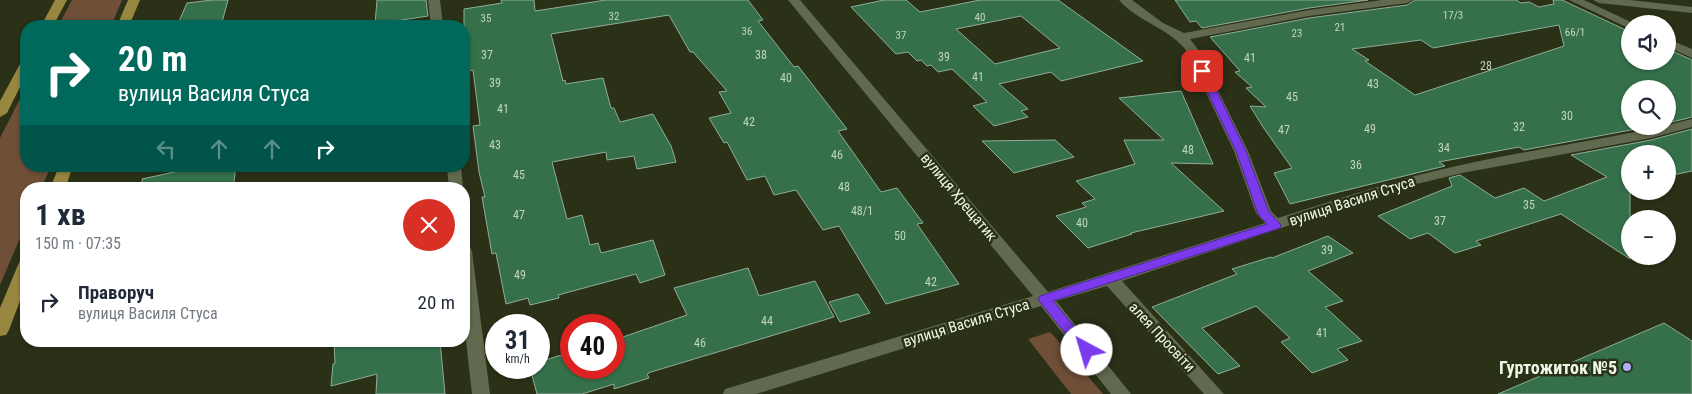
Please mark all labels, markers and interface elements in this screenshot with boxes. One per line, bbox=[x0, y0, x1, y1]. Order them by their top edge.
house number: 17/3 bbox=[1443, 9, 1463, 22]
house number: 32 bbox=[609, 10, 619, 23]
house number: 40 bbox=[975, 11, 985, 24]
house number: 35 bbox=[481, 12, 491, 25]
map controls bbox=[1621, 15, 1676, 265]
button: sound bbox=[1621, 15, 1676, 70]
house number: 21 bbox=[1335, 21, 1345, 34]
house number: 36 bbox=[742, 25, 752, 38]
house number: 66/1 bbox=[1565, 26, 1585, 39]
house number: 23 bbox=[1292, 27, 1302, 40]
house number: 37 bbox=[896, 29, 906, 42]
text: 20 m bbox=[118, 39, 187, 80]
icon: right bbox=[35, 40, 100, 105]
house number: 37 bbox=[481, 48, 493, 62]
house number: 38 bbox=[755, 48, 767, 62]
house number: 39 bbox=[938, 50, 950, 64]
pin bbox=[1181, 50, 1223, 92]
house number: 41 bbox=[1244, 51, 1256, 65]
icon: arrive bbox=[1188, 57, 1216, 85]
house number: 28 bbox=[1480, 59, 1492, 73]
house number: 41 bbox=[972, 70, 984, 84]
house number: 40 bbox=[780, 71, 792, 85]
house number: 39 bbox=[489, 76, 501, 90]
house number: 43 bbox=[1367, 77, 1379, 91]
button: search bbox=[1621, 80, 1676, 135]
text: вулиця Василя Стуса bbox=[118, 81, 310, 106]
house number: 45 bbox=[1286, 90, 1298, 104]
house number: 41 bbox=[497, 102, 509, 116]
house number: 30 bbox=[1561, 109, 1573, 123]
house number: 42 bbox=[743, 115, 755, 129]
house number: 32 bbox=[1513, 120, 1525, 134]
house number: 49 bbox=[1364, 122, 1376, 136]
house number: 47 bbox=[1278, 123, 1290, 137]
icon: left bbox=[152, 135, 180, 163]
icon: ahead bbox=[205, 135, 233, 163]
icon: ahead bbox=[258, 135, 286, 163]
icon: right bbox=[311, 135, 339, 163]
house number: 43 bbox=[489, 138, 501, 152]
house number: 34 bbox=[1438, 141, 1450, 155]
house number: 48 bbox=[1182, 143, 1194, 157]
button: + bbox=[1621, 145, 1676, 200]
house number: 46 bbox=[831, 148, 843, 162]
street label: вулиця Хрещатик bbox=[917, 149, 1001, 245]
house number: 36 bbox=[1350, 158, 1362, 172]
house number: 45 bbox=[513, 168, 525, 182]
street label: вулиця Василя Стуса bbox=[1287, 172, 1417, 230]
house number: 48 bbox=[838, 180, 850, 194]
text: 1 хв bbox=[35, 197, 86, 232]
house number: 35 bbox=[1523, 198, 1535, 212]
button: close bbox=[403, 199, 455, 251]
house number: 48/1 bbox=[851, 204, 873, 218]
house number: 47 bbox=[513, 208, 525, 222]
button: − bbox=[1621, 210, 1676, 265]
house number: 37 bbox=[1434, 214, 1446, 228]
house number: 40 bbox=[1076, 216, 1088, 230]
house number: 50 bbox=[894, 229, 906, 243]
text: 150 m · 07:35 bbox=[35, 234, 121, 253]
house number: 39 bbox=[1321, 243, 1333, 257]
house number: 49 bbox=[514, 268, 526, 282]
house number: 42 bbox=[925, 275, 937, 289]
text: Праворуч bbox=[78, 281, 154, 304]
icon: right bbox=[35, 288, 63, 316]
text: 20 m bbox=[418, 291, 455, 314]
street label: вулиця Василя Стуса bbox=[901, 295, 1031, 351]
street label: алея Просвіти bbox=[1125, 298, 1199, 376]
text: вулиця Василя Стуса bbox=[78, 304, 218, 323]
speed limit sign: 40 bbox=[560, 314, 625, 379]
house number: 44 bbox=[761, 314, 773, 328]
position arrow bbox=[1060, 323, 1112, 375]
text: 31 bbox=[505, 326, 530, 355]
house number: 41 bbox=[1316, 326, 1328, 340]
house number: 46 bbox=[694, 336, 706, 350]
text: km/h bbox=[505, 352, 530, 366]
place label: Гуртожиток №5 bbox=[1499, 357, 1617, 378]
marker: Гуртожиток №5 bbox=[1621, 361, 1633, 373]

